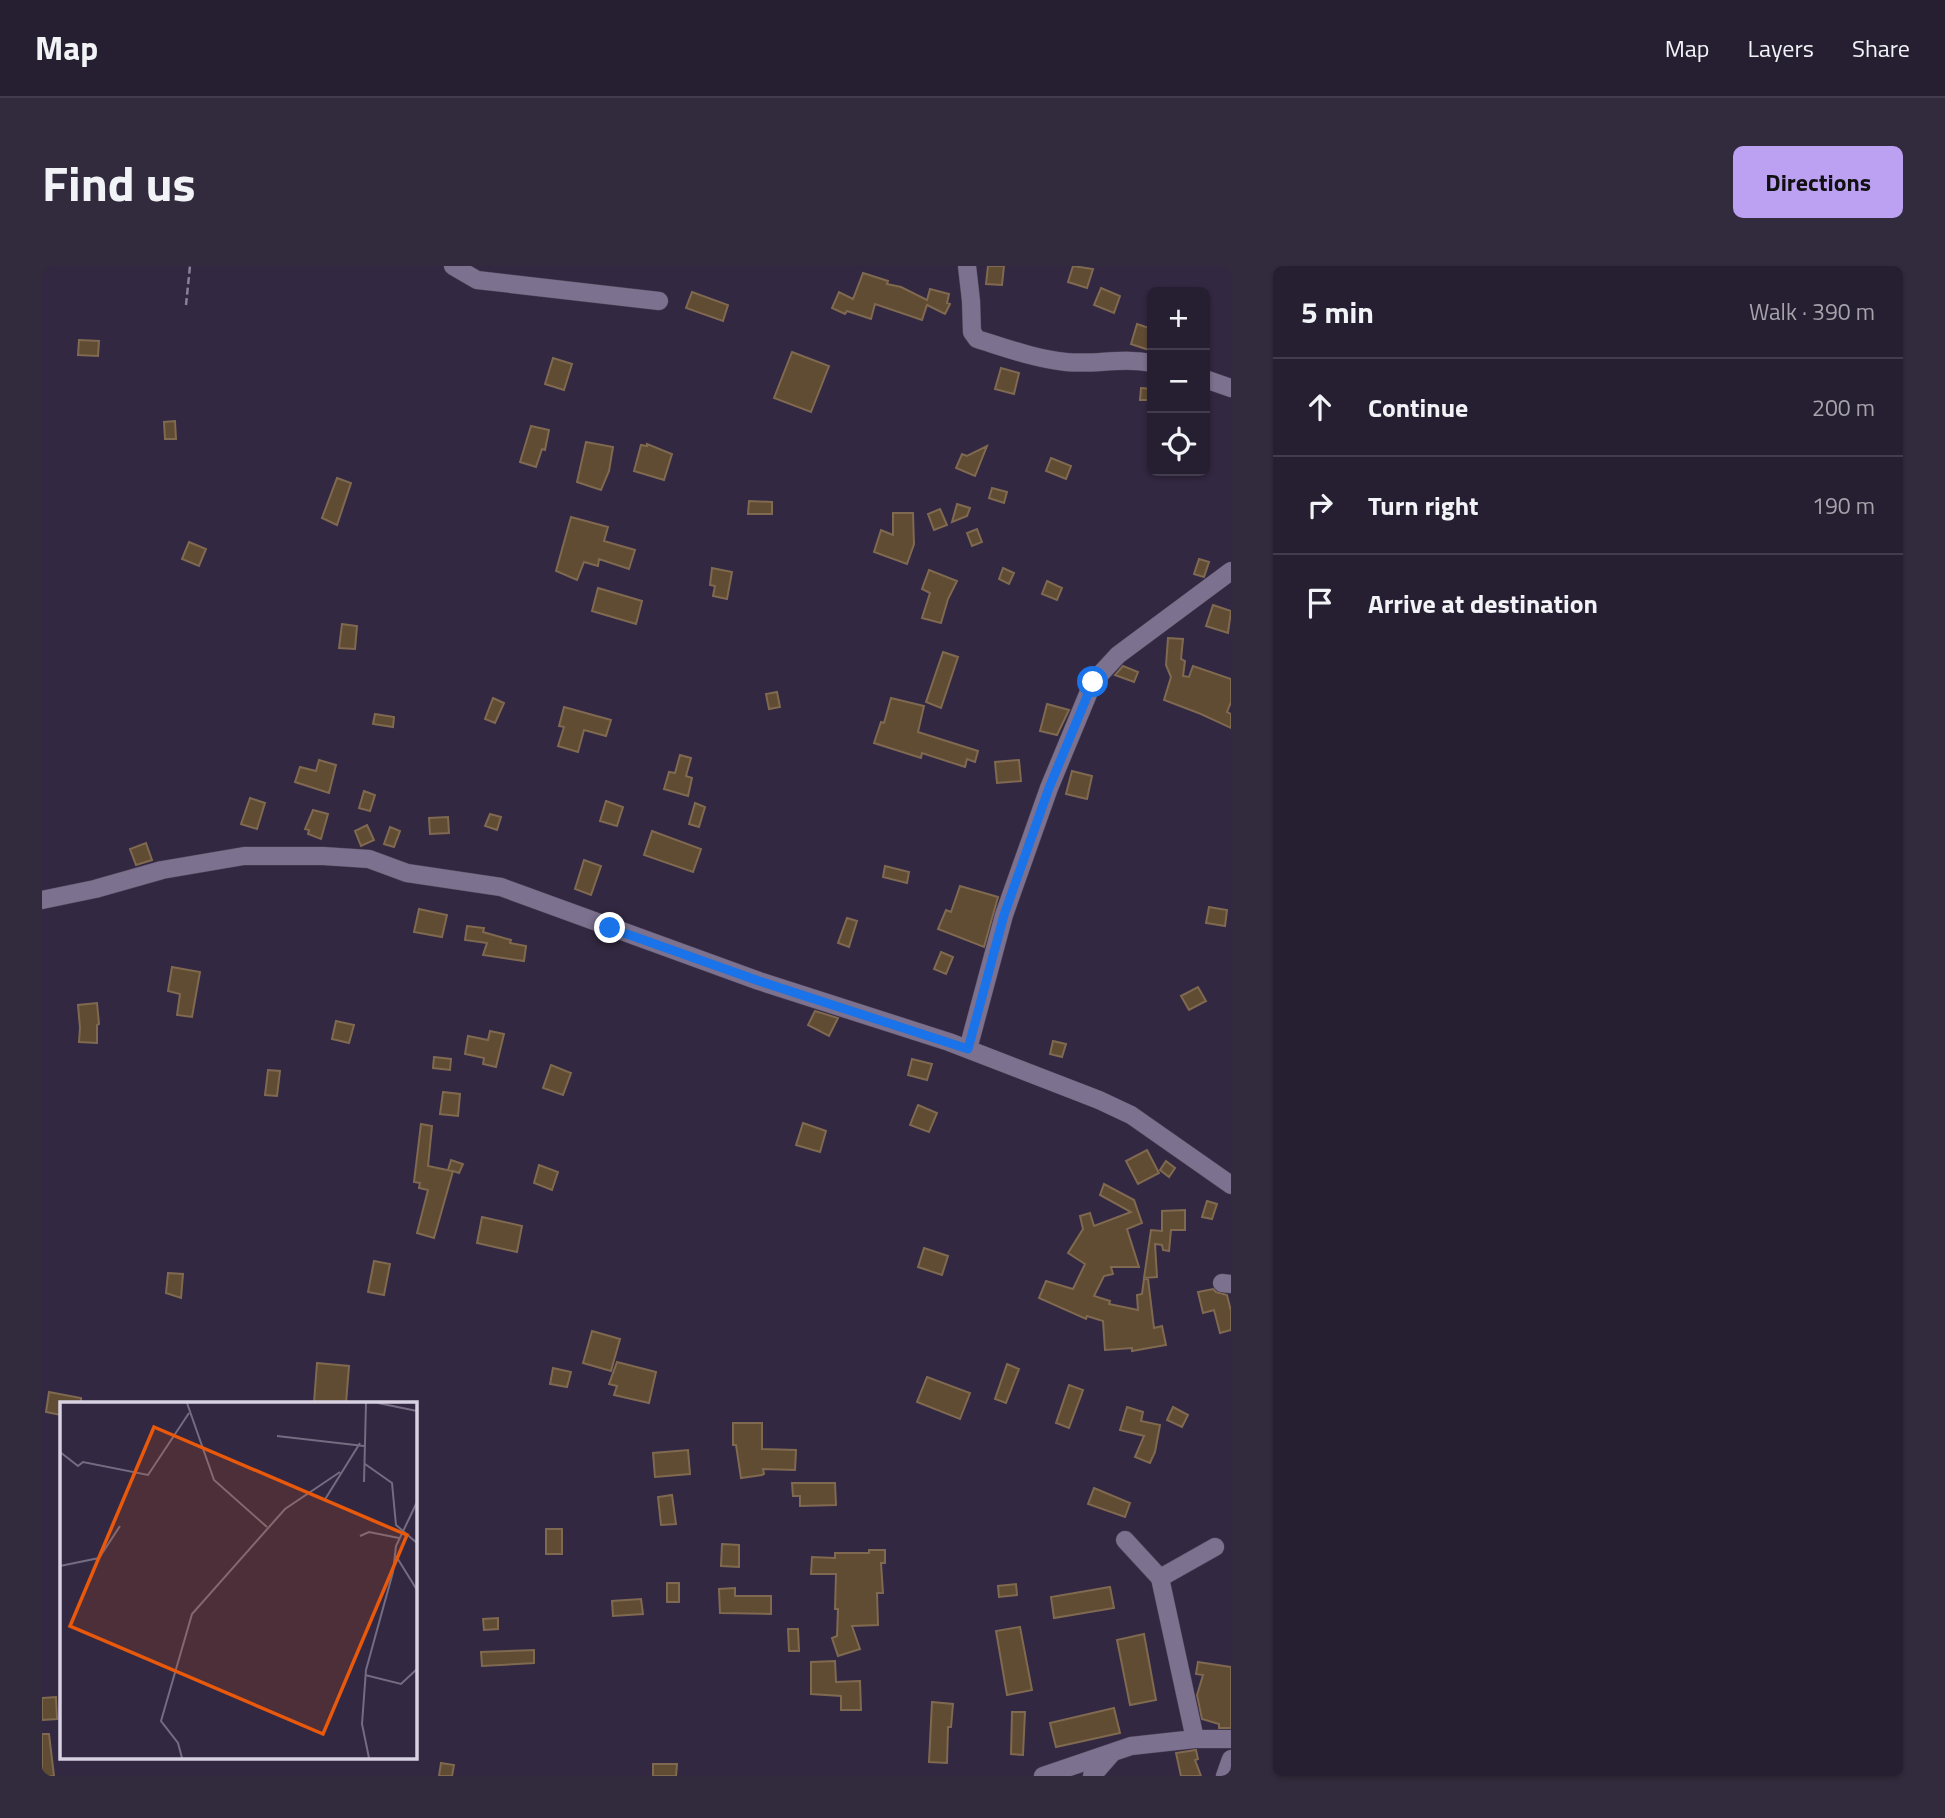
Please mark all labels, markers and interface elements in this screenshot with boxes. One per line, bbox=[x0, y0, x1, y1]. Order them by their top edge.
text: Map bbox=[35, 23, 98, 73]
text: Map bbox=[1665, 30, 1710, 66]
text: Layers bbox=[1748, 30, 1814, 66]
text: Share bbox=[1852, 30, 1910, 66]
text: Find us bbox=[42, 145, 196, 220]
button: Directions bbox=[1733, 146, 1903, 218]
map controls bbox=[1147, 287, 1210, 476]
button: + bbox=[1147, 287, 1210, 350]
text: 5 min bbox=[1301, 289, 1374, 335]
text: Walk · 390 m bbox=[1749, 294, 1875, 329]
button: − bbox=[1147, 350, 1210, 413]
icon: ahead bbox=[1301, 388, 1339, 426]
text: Continue bbox=[1368, 388, 1468, 427]
text: 200 m bbox=[1812, 390, 1875, 425]
button: locate bbox=[1147, 413, 1210, 476]
icon: right bbox=[1301, 486, 1339, 524]
text: Turn right bbox=[1368, 486, 1479, 525]
text: 190 m bbox=[1812, 488, 1875, 523]
icon: arrive bbox=[1301, 584, 1339, 622]
text: Arrive at destination bbox=[1368, 584, 1598, 623]
route start bbox=[1077, 666, 1108, 697]
route end bbox=[594, 912, 625, 943]
inset map bbox=[60, 1402, 416, 1758]

